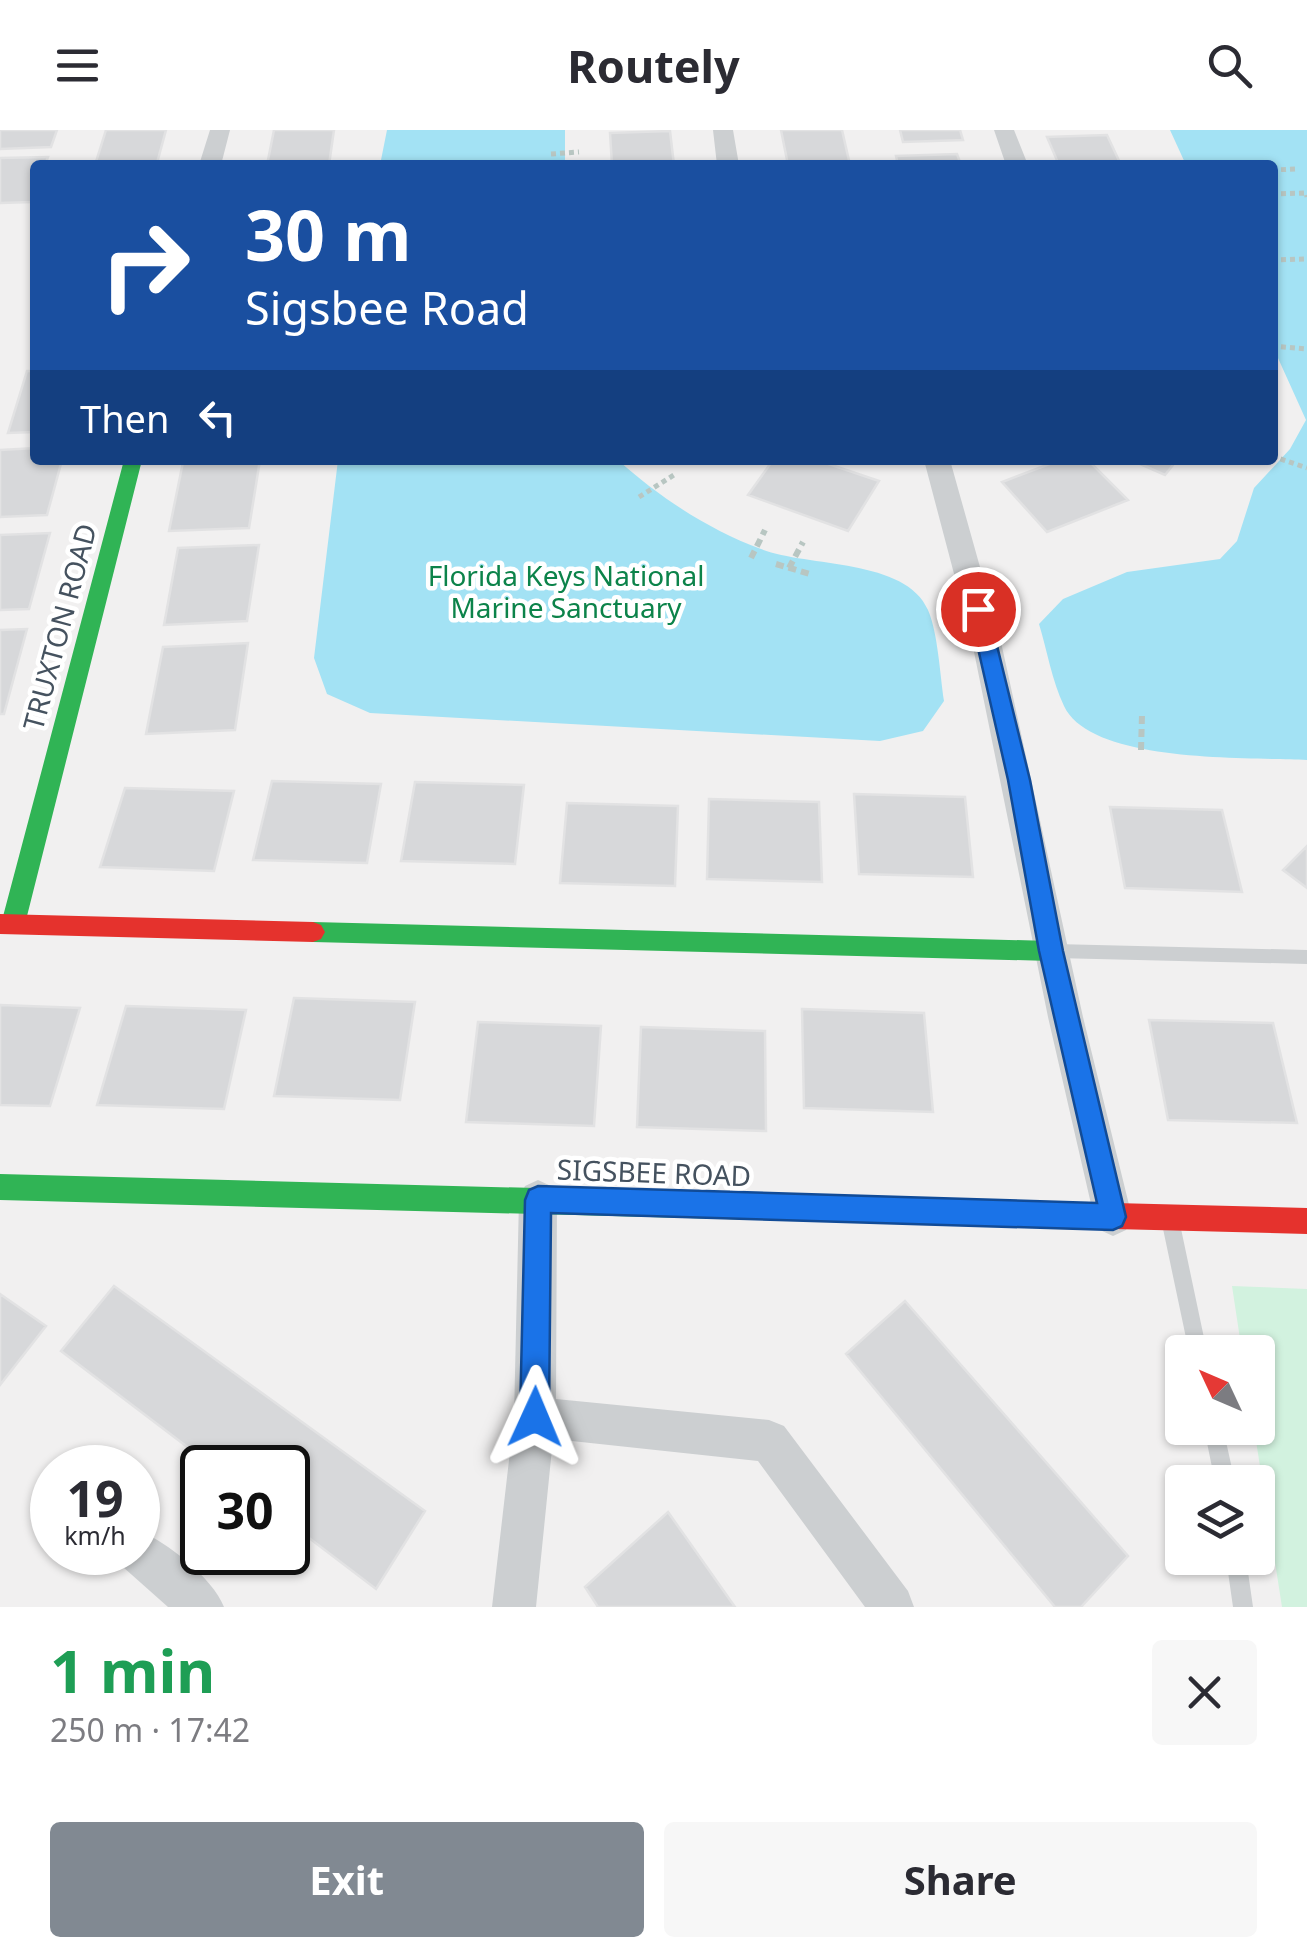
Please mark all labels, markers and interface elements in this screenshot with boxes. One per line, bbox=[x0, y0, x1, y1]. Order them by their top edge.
text: Routely bbox=[567, 35, 740, 96]
icon: menu bbox=[50, 38, 105, 93]
icon: search bbox=[1202, 38, 1257, 93]
text: 30 m bbox=[245, 186, 412, 282]
icon: right bbox=[80, 200, 210, 330]
text: Sigsbee Road bbox=[245, 277, 529, 338]
icon: left bbox=[190, 390, 245, 445]
text: Then bbox=[80, 392, 170, 444]
street label: TRUXTON ROAD bbox=[13, 519, 105, 734]
park label: Florida Keys National Marine Sanctuary bbox=[428, 556, 704, 626]
pin bbox=[936, 567, 1021, 652]
icon: arrive bbox=[951, 582, 1006, 637]
street label: SIGSBEE ROAD bbox=[556, 1150, 752, 1194]
north arrow bbox=[1165, 1335, 1275, 1445]
map controls bbox=[1165, 1335, 1275, 1575]
position arrow bbox=[483, 1365, 587, 1469]
speed limit sign: 30 bbox=[180, 1445, 310, 1575]
text: 19 bbox=[66, 1464, 124, 1532]
button: layers bbox=[1165, 1465, 1275, 1575]
text: km/h bbox=[64, 1518, 126, 1552]
text: 1 min bbox=[50, 1629, 215, 1711]
button: close bbox=[1152, 1640, 1257, 1745]
text: 250 m · 17:42 bbox=[50, 1708, 250, 1751]
button: Exit bbox=[50, 1822, 644, 1937]
button: Share bbox=[664, 1822, 1257, 1937]

